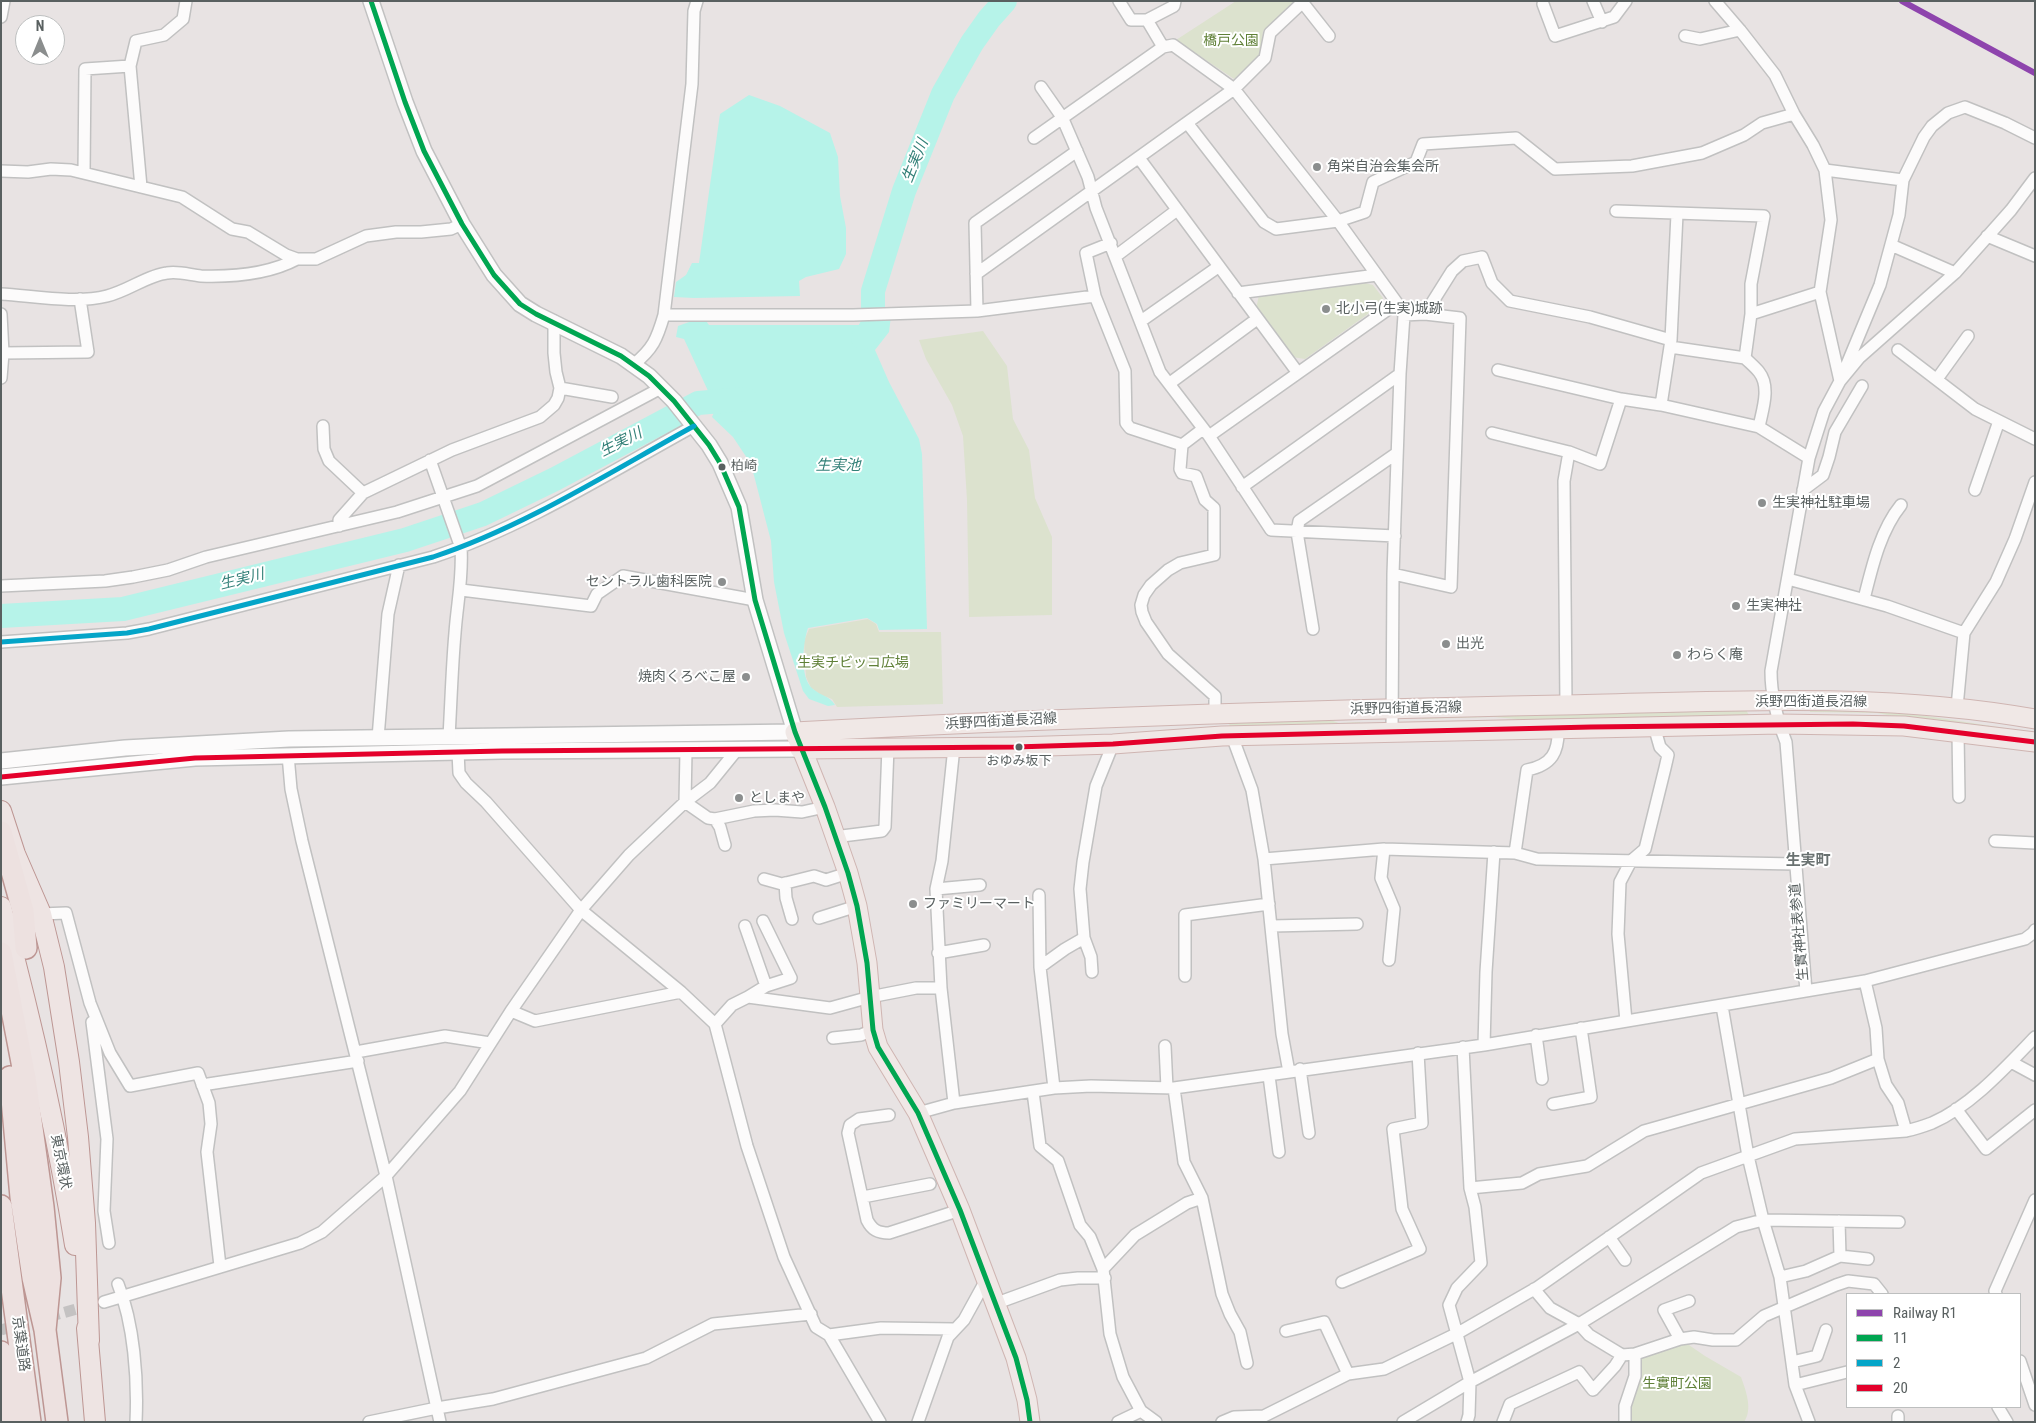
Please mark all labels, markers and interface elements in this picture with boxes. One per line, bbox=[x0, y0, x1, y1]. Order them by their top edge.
north arrow bbox=[15, 15, 65, 65]
text: N bbox=[36, 18, 44, 34]
park label: 橋戸公園 bbox=[1203, 33, 1259, 49]
water label: 生実川 bbox=[899, 137, 933, 185]
place label: 角栄自治会集会所 bbox=[1327, 159, 1439, 175]
marker: 角栄自治会集会所 bbox=[1311, 161, 1323, 173]
place label: 北小弓(生実)城跡 bbox=[1336, 301, 1443, 317]
marker: 北小弓(生実)城跡 bbox=[1320, 303, 1332, 315]
water label: 生実川 bbox=[597, 425, 645, 461]
water label: 生実池 bbox=[816, 457, 860, 475]
place label: 柏崎 bbox=[731, 459, 757, 475]
marker: 柏崎 bbox=[717, 462, 727, 472]
place label: 生実神社駐車場 bbox=[1772, 495, 1870, 511]
marker: 生実神社駐車場 bbox=[1756, 497, 1768, 509]
water label: 生実川 bbox=[218, 566, 266, 594]
place label: セントラル歯科医院 bbox=[586, 574, 712, 590]
marker: セントラル歯科医院 bbox=[716, 576, 728, 588]
place label: 生実神社 bbox=[1746, 598, 1802, 614]
marker: 生実神社 bbox=[1730, 600, 1742, 612]
place label: 出光 bbox=[1456, 636, 1484, 652]
marker: 出光 bbox=[1440, 638, 1452, 650]
place label: わらく庵 bbox=[1687, 647, 1743, 663]
marker: わらく庵 bbox=[1671, 649, 1683, 661]
park label: 生実チビッコ広場 bbox=[797, 655, 909, 671]
place label: 焼肉くろべこ屋 bbox=[638, 669, 736, 685]
marker: 焼肉くろべこ屋 bbox=[740, 671, 752, 683]
street label: 浜野四街道長沼線 bbox=[1755, 694, 1867, 710]
street label: 浜野四街道長沼線 bbox=[1350, 700, 1462, 718]
street label: 浜野四街道長沼線 bbox=[945, 711, 1057, 733]
marker: おゆみ坂下 bbox=[1014, 742, 1024, 752]
place label: おゆみ坂下 bbox=[987, 754, 1051, 770]
place label: としまや bbox=[749, 790, 805, 806]
marker: としまや bbox=[733, 792, 745, 804]
district label: 生実町 bbox=[1786, 852, 1830, 870]
street label: 生實神社表参道 bbox=[1787, 882, 1813, 982]
place label: ファミリーマート bbox=[923, 896, 1035, 912]
marker: ファミリーマート bbox=[907, 898, 919, 910]
street label: 東京環状 bbox=[46, 1133, 74, 1191]
legend bbox=[1846, 1293, 2021, 1408]
text: Railway R1 bbox=[1893, 1304, 1957, 1322]
street label: 京葉道路 bbox=[8, 1315, 32, 1373]
text: 11 bbox=[1893, 1329, 1908, 1347]
text: 2 bbox=[1893, 1354, 1900, 1372]
park label: 生實町公園 bbox=[1642, 1376, 1712, 1392]
text: 20 bbox=[1893, 1379, 1908, 1397]

